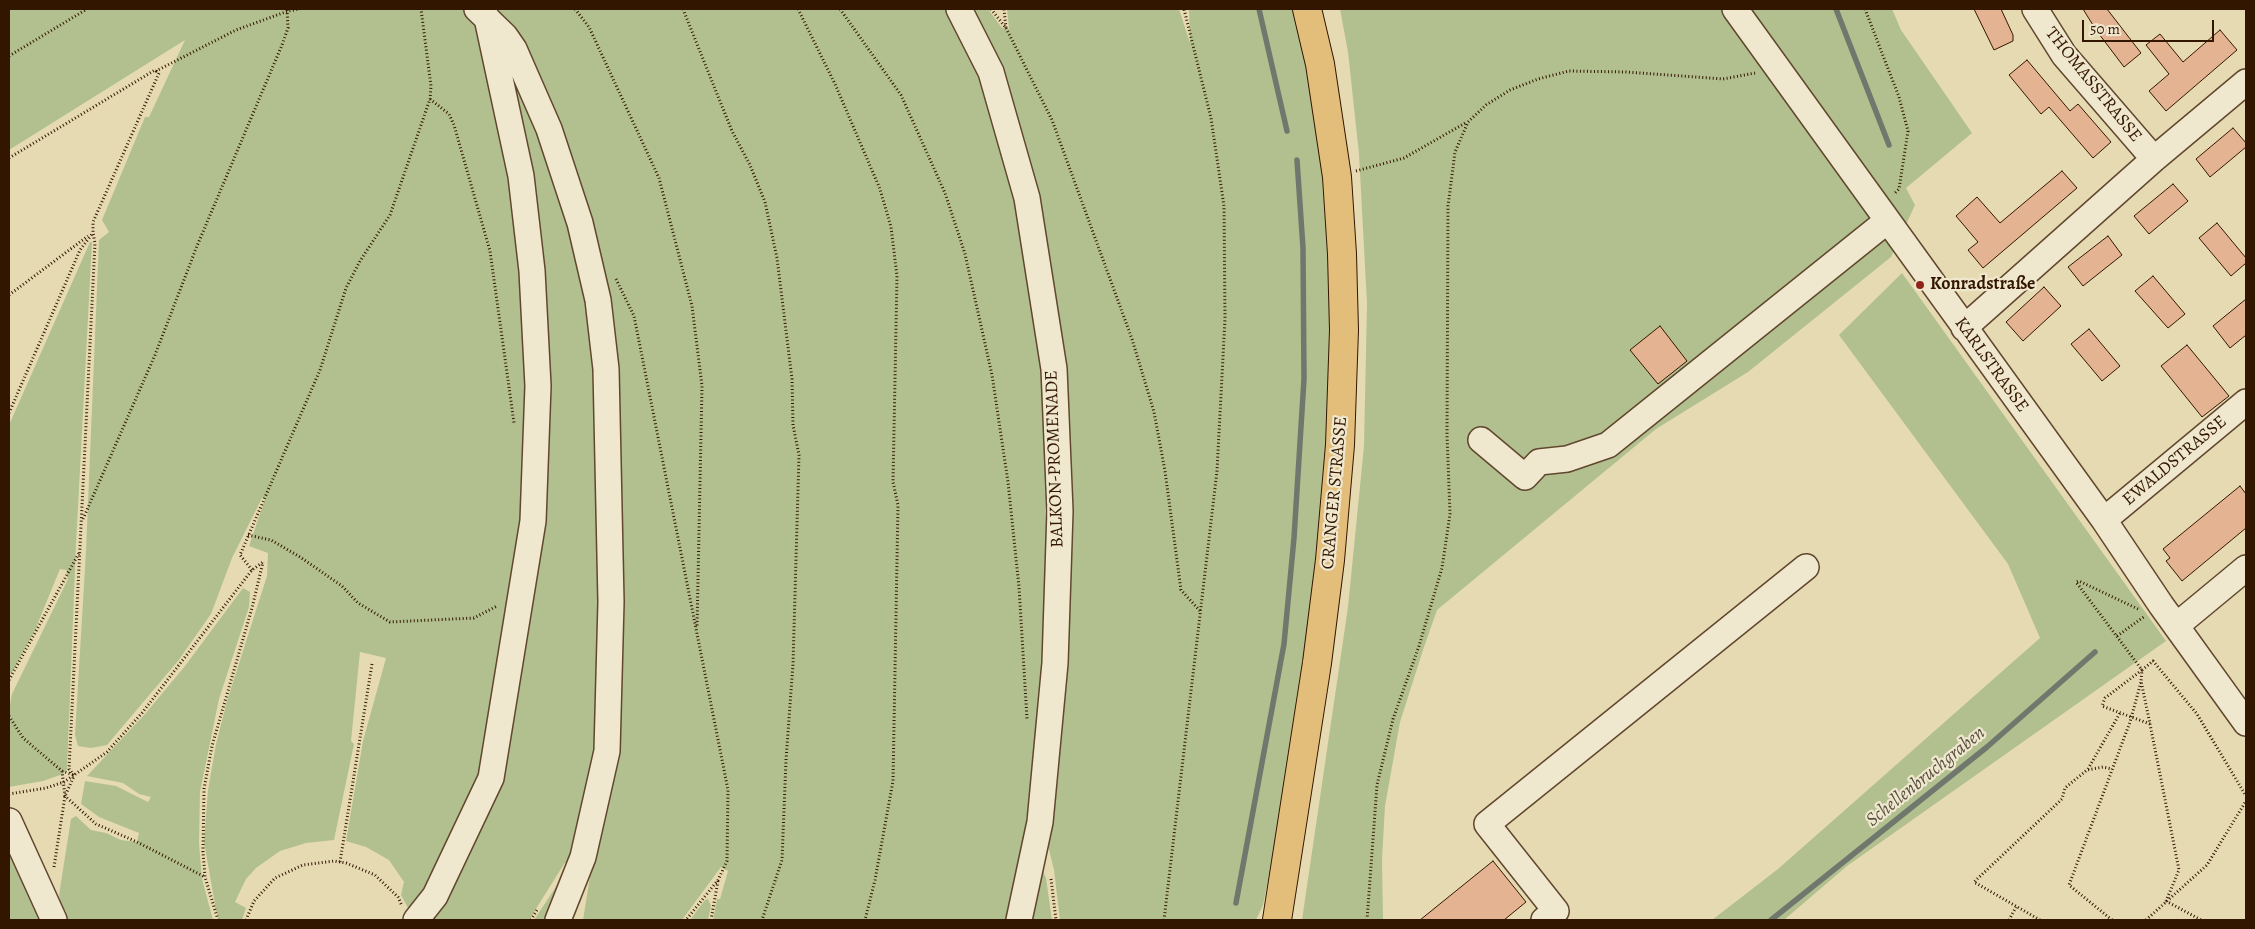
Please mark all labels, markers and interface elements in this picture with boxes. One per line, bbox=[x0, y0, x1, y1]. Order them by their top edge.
scale bar bbox=[2085, 10, 2218, 42]
text: 50 m bbox=[2090, 19, 2120, 39]
street label: THOMASSTRASSE bbox=[2040, 23, 2146, 147]
place label: Konradstraße bbox=[1930, 274, 2035, 296]
marker: Konradstraße bbox=[1914, 279, 1926, 291]
street label: KARLSTRASSE bbox=[1949, 313, 2033, 417]
street label: BALKON-PROMENADE bbox=[1041, 370, 1069, 548]
street label: EWALDSTRASSE bbox=[2119, 411, 2231, 511]
street label: CRANGER STRASSE bbox=[1318, 416, 1352, 570]
water label: Schellenbruchgraben bbox=[1862, 722, 1990, 832]

